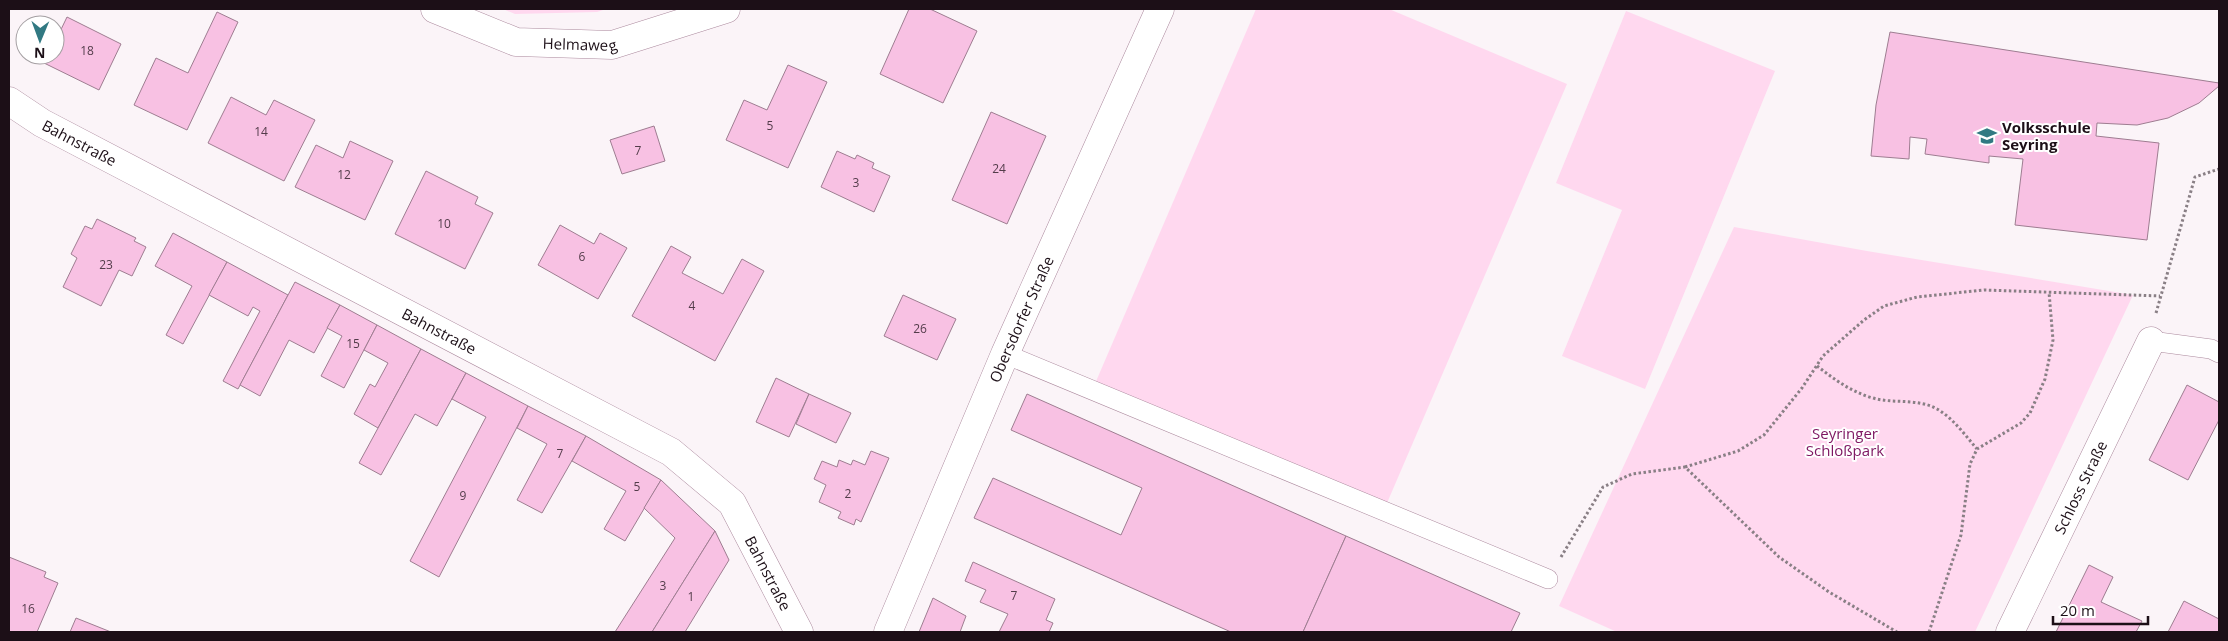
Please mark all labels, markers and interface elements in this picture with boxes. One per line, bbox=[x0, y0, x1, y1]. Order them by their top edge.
north arrow bbox=[15, 15, 65, 65]
street label: Helmaweg bbox=[542, 33, 619, 56]
house number: 18 bbox=[80, 42, 94, 59]
text: N bbox=[34, 44, 46, 63]
street label: Bahnstraße bbox=[39, 115, 120, 170]
house number: 5 bbox=[767, 117, 774, 134]
place label: Volksschule Seyring bbox=[2002, 117, 2091, 154]
house number: 14 bbox=[254, 123, 268, 140]
school or university icon: Volksschule Seyring bbox=[1976, 125, 1998, 147]
house number: 7 bbox=[635, 142, 642, 159]
house number: 24 bbox=[992, 160, 1006, 177]
house number: 12 bbox=[337, 166, 351, 183]
house number: 3 bbox=[853, 174, 860, 191]
house number: 10 bbox=[437, 215, 451, 232]
house number: 6 bbox=[579, 248, 586, 265]
street label: Obersdorfer Straße bbox=[984, 253, 1058, 385]
house number: 23 bbox=[99, 256, 113, 273]
house number: 4 bbox=[689, 297, 696, 314]
street label: Bahnstraße bbox=[399, 303, 480, 358]
house number: 26 bbox=[913, 320, 927, 337]
house number: 15 bbox=[346, 335, 360, 352]
park label: Seyringer Schloßpark bbox=[1806, 423, 1884, 460]
street label: Schloss Straße bbox=[2049, 437, 2111, 537]
house number: 7 bbox=[557, 445, 564, 462]
house number: 5 bbox=[634, 478, 641, 495]
house number: 2 bbox=[845, 485, 852, 502]
house number: 9 bbox=[460, 487, 467, 504]
street label: Bahnstraße bbox=[741, 532, 796, 614]
house number: 3 bbox=[660, 577, 667, 594]
house number: 7 bbox=[1011, 587, 1018, 604]
house number: 1 bbox=[688, 588, 694, 605]
scale bar bbox=[2053, 594, 2148, 626]
house number: 16 bbox=[21, 600, 35, 617]
text: 20 m bbox=[2060, 600, 2095, 620]

